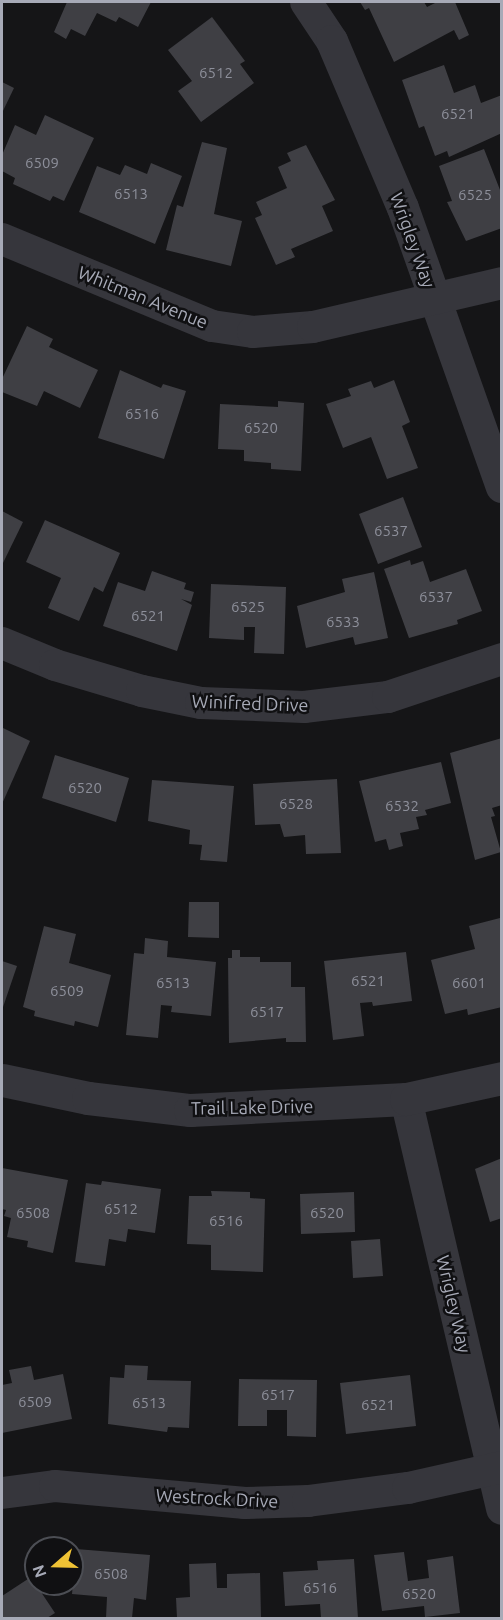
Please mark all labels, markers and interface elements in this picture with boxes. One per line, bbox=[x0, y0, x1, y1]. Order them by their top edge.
house number: 6512 bbox=[199, 64, 233, 82]
house number: 6521 bbox=[441, 105, 475, 123]
house number: 6509 bbox=[25, 154, 59, 172]
house number: 6513 bbox=[114, 185, 148, 203]
house number: 6525 bbox=[458, 186, 492, 204]
street label: Wrigley Way bbox=[386, 189, 440, 291]
street label: Whitman Avenue bbox=[75, 261, 211, 333]
house number: 6516 bbox=[125, 405, 159, 423]
house number: 6520 bbox=[244, 419, 278, 437]
house number: 6537 bbox=[374, 522, 408, 540]
house number: 6537 bbox=[419, 588, 453, 606]
house number: 6525 bbox=[231, 598, 265, 616]
house number: 6521 bbox=[131, 607, 165, 625]
house number: 6533 bbox=[326, 613, 360, 631]
street label: Winifred Drive bbox=[191, 690, 309, 716]
house number: 6520 bbox=[68, 779, 102, 797]
house number: 6528 bbox=[279, 795, 313, 813]
house number: 6532 bbox=[385, 797, 419, 815]
house number: 6521 bbox=[351, 972, 385, 990]
house number: 6513 bbox=[156, 974, 190, 992]
house number: 6601 bbox=[452, 974, 486, 992]
house number: 6509 bbox=[50, 982, 84, 1000]
house number: 6517 bbox=[250, 1003, 284, 1021]
street label: Trail Lake Drive bbox=[191, 1095, 313, 1119]
house number: 6512 bbox=[104, 1200, 138, 1218]
house number: 6508 bbox=[16, 1204, 50, 1222]
house number: 6520 bbox=[310, 1204, 344, 1222]
house number: 6516 bbox=[209, 1212, 243, 1230]
street label: Wrigley Way bbox=[432, 1253, 476, 1355]
house number: 6517 bbox=[261, 1386, 295, 1404]
house number: 6509 bbox=[18, 1393, 52, 1411]
house number: 6513 bbox=[132, 1394, 166, 1412]
house number: 6521 bbox=[361, 1396, 395, 1414]
street label: Westrock Drive bbox=[155, 1484, 279, 1512]
north arrow bbox=[24, 1536, 84, 1596]
text: N bbox=[28, 1563, 49, 1580]
house number: 6508 bbox=[94, 1565, 128, 1583]
house number: 6516 bbox=[303, 1579, 337, 1597]
house number: 6520 bbox=[402, 1585, 436, 1603]

